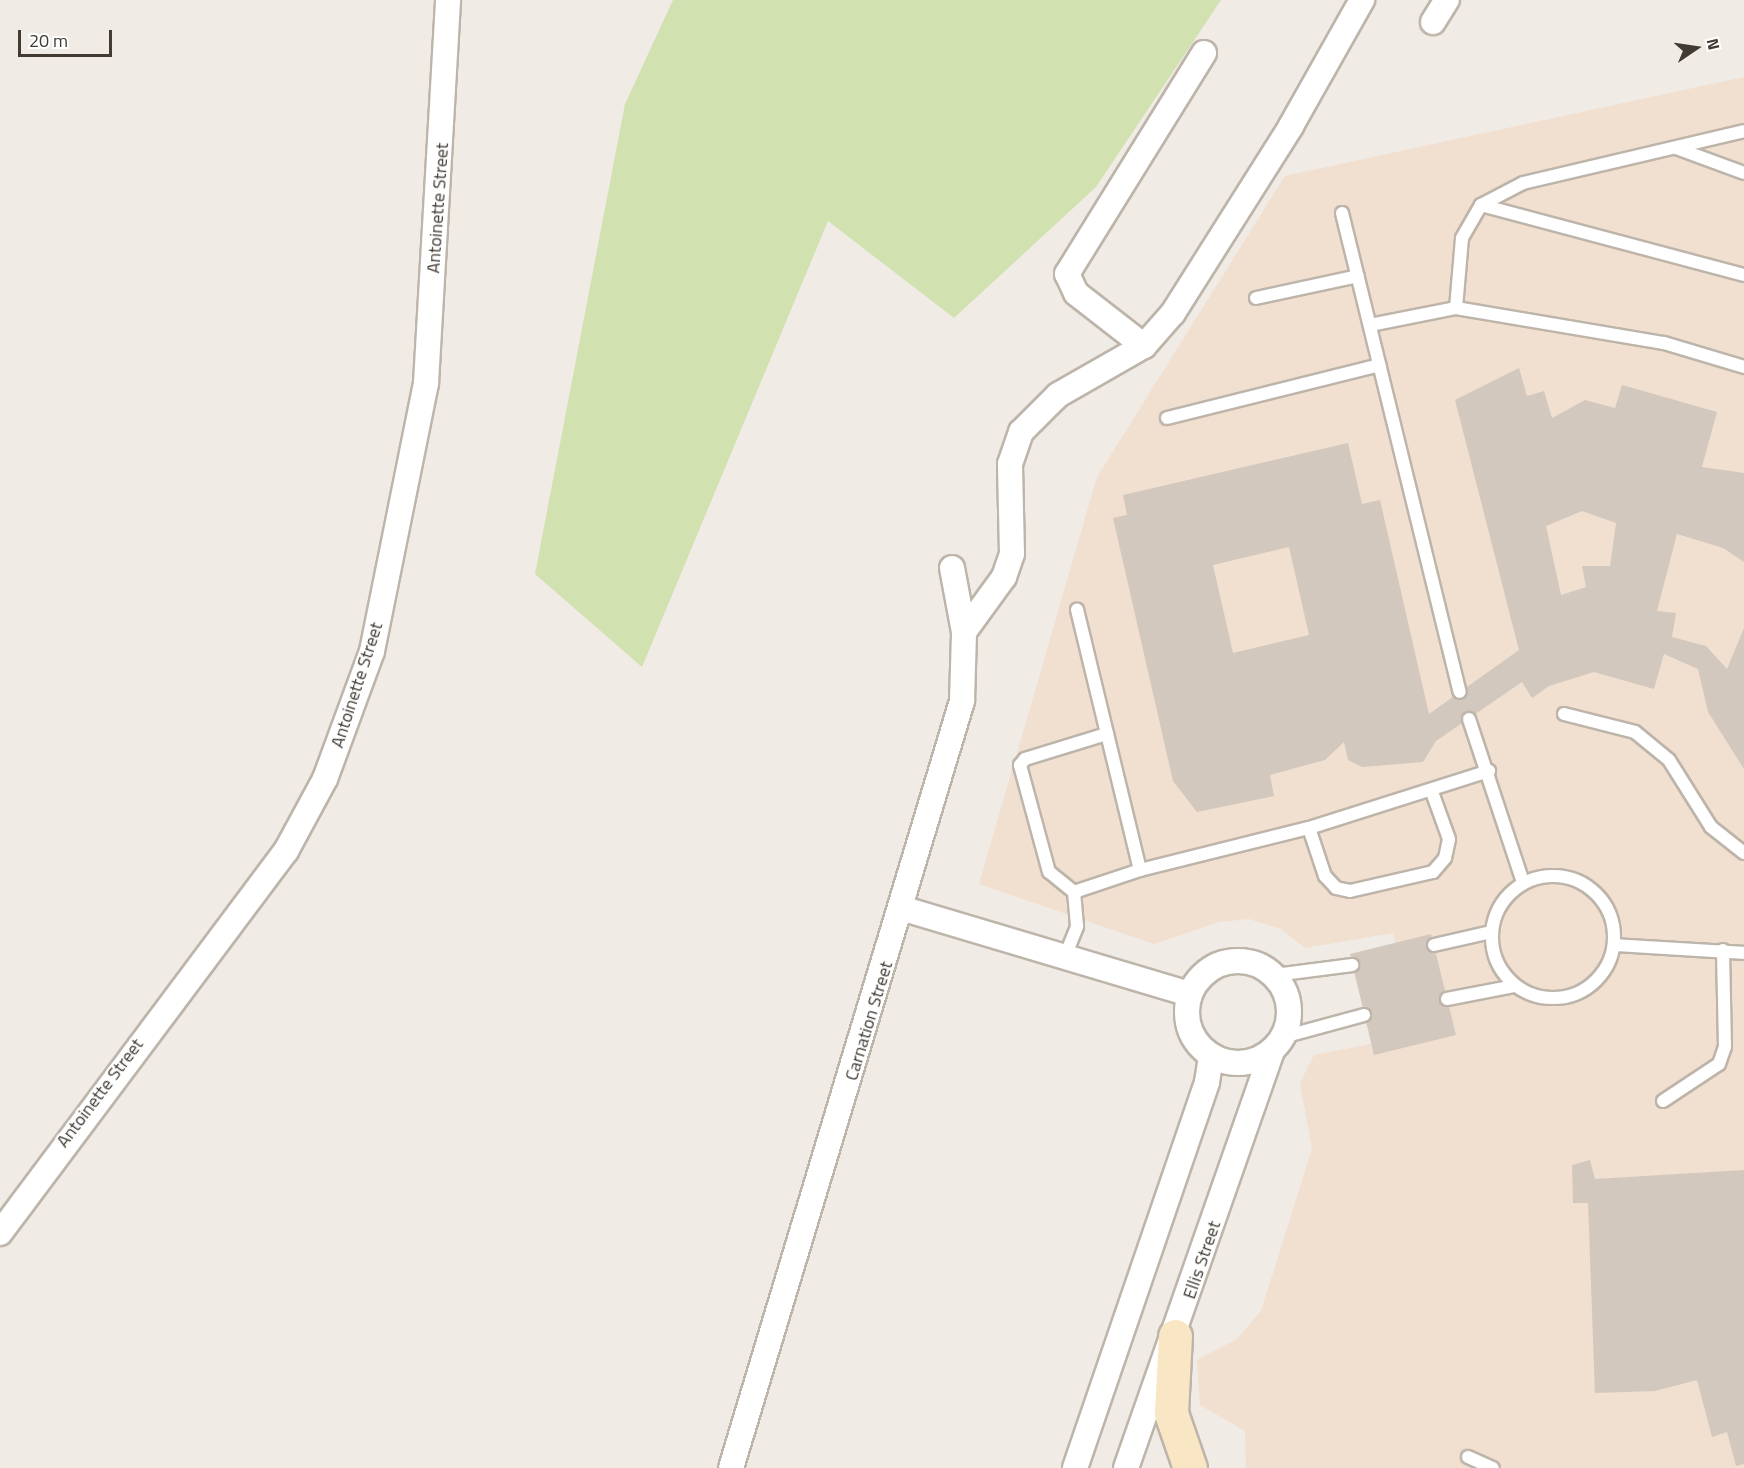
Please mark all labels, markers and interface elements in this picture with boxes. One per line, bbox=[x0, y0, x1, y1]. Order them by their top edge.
scale bar bbox=[21, 18, 116, 56]
north arrow bbox=[1666, 18, 1726, 78]
text: 20 m bbox=[29, 27, 68, 54]
text: N bbox=[1701, 36, 1726, 52]
street label: Antoinette Street bbox=[423, 142, 453, 274]
street label: Antoinette Street bbox=[327, 619, 387, 751]
street label: Carnation Street bbox=[841, 959, 897, 1083]
street label: Antoinette Street bbox=[52, 1034, 148, 1152]
street label: Ellis Street bbox=[1179, 1218, 1225, 1302]

